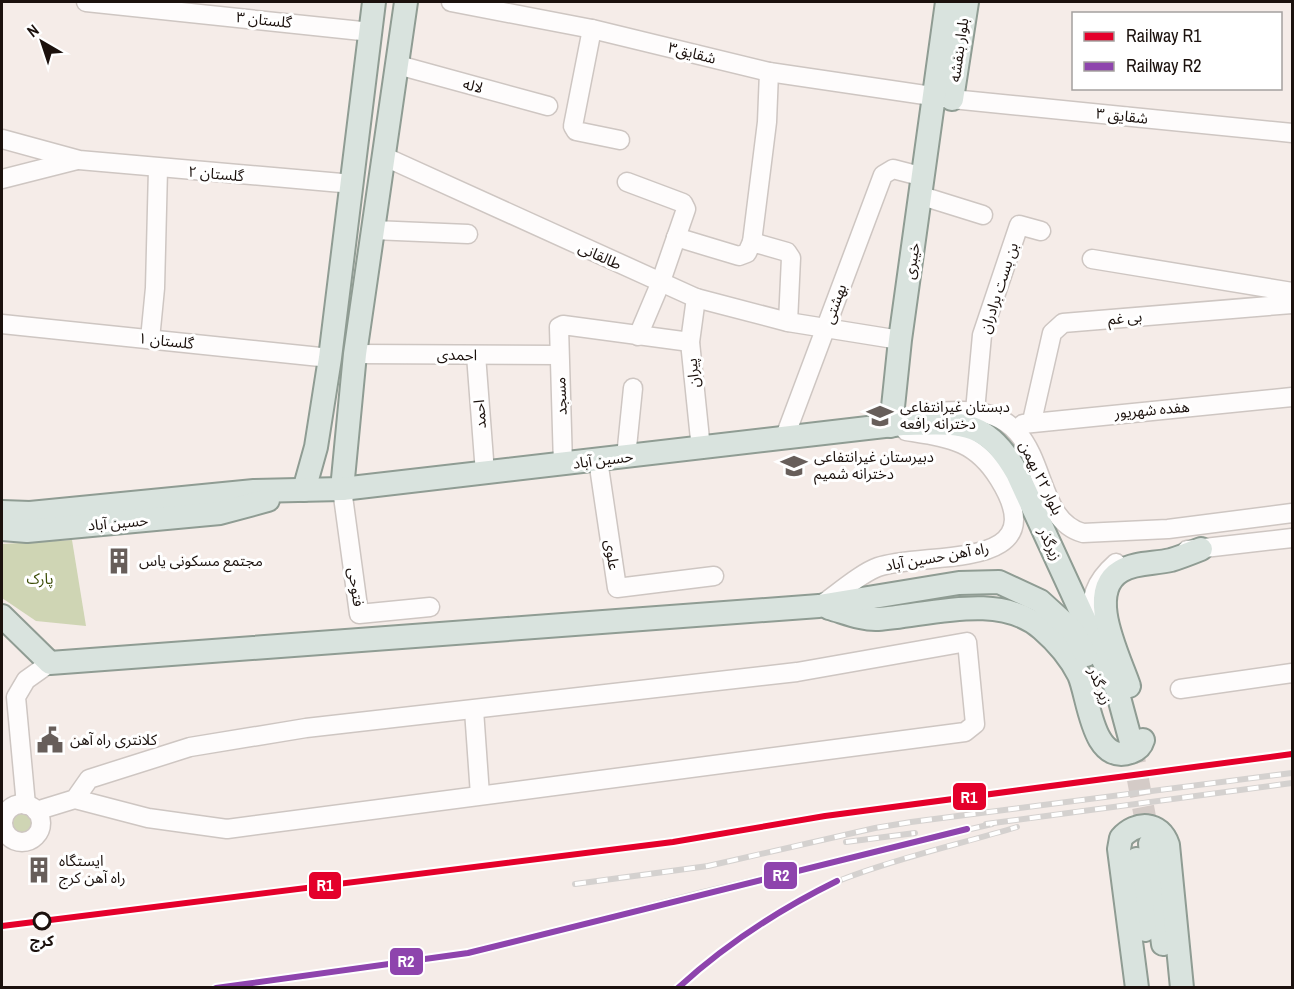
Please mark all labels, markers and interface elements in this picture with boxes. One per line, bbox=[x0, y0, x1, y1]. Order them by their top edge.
street label: گلستان ۳ bbox=[235, 6, 294, 33]
north arrow bbox=[12, 12, 72, 72]
legend bbox=[1072, 12, 1282, 90]
street label: بلوار بنفشه bbox=[944, 16, 973, 83]
text: N bbox=[22, 19, 43, 42]
text: Railway R1 bbox=[1126, 23, 1202, 48]
street label: شقایق۳ bbox=[666, 36, 719, 69]
text: Railway R2 bbox=[1126, 53, 1201, 78]
street label: لاله bbox=[461, 73, 485, 98]
street label: شقایق ۳ bbox=[1095, 102, 1149, 129]
street label: گلستان ۲ bbox=[187, 161, 246, 186]
street label: طالقانی bbox=[575, 236, 625, 275]
street label: بن بست برادران bbox=[974, 240, 1023, 336]
street label: خیبری bbox=[898, 241, 925, 281]
street label: بهشتی bbox=[818, 281, 851, 327]
street label: بی غم bbox=[1107, 306, 1143, 330]
street label: گلستان ۱ bbox=[137, 327, 196, 354]
street label: احمدی bbox=[437, 344, 477, 365]
street label: پیران bbox=[681, 357, 705, 389]
street label: مسجد bbox=[549, 377, 572, 415]
place label: دبستان غیرانتفاعی دخترانه رافعه bbox=[900, 396, 1010, 434]
street label: هفده شهریور bbox=[1112, 396, 1190, 423]
street label: احمد bbox=[468, 399, 491, 429]
school or university icon: دبستان غیرانتفاعی دخترانه رافعه bbox=[865, 401, 895, 431]
street label: بلوار ۲۲ بهمن bbox=[1014, 437, 1068, 518]
street label: حسین آباد bbox=[572, 445, 634, 474]
place label: دبیرستان غیرانتفاعی دخترانه شمیم bbox=[814, 446, 934, 485]
school or university icon: دبیرستان غیرانتفاعی دخترانه شمیم bbox=[779, 451, 809, 481]
street label: حسین آباد bbox=[87, 509, 149, 536]
street label: زیرگذر bbox=[1033, 523, 1067, 564]
street label: راه آهن حسین آباد bbox=[883, 537, 991, 576]
street label: علوی bbox=[600, 538, 625, 572]
building icon: مجتمع مسکونی یاس bbox=[104, 546, 134, 576]
place label: مجتمع مسکونی یاس bbox=[139, 550, 263, 573]
street label: فتوحی bbox=[343, 566, 370, 608]
park label: پارک bbox=[27, 568, 53, 589]
street label: زیر گذر bbox=[1083, 663, 1117, 708]
public building icon: کلانتری راه آهن bbox=[35, 725, 65, 755]
place label: کلانتری راه آهن bbox=[70, 729, 158, 750]
line badge: R1 bbox=[952, 782, 987, 811]
text: R1 bbox=[961, 786, 978, 808]
place label: ایستگاه راه آهن کرج bbox=[59, 850, 125, 890]
building icon: ایستگاه راه آهن کرج bbox=[24, 855, 54, 885]
line badge: R2 bbox=[763, 861, 798, 890]
text: R2 bbox=[773, 864, 789, 886]
line badge: R1 bbox=[308, 871, 342, 900]
text: R1 bbox=[317, 874, 334, 896]
marker: کرج bbox=[33, 912, 51, 930]
place label: کرج bbox=[30, 930, 54, 952]
line badge: R2 bbox=[389, 947, 424, 976]
text: R2 bbox=[398, 950, 414, 972]

